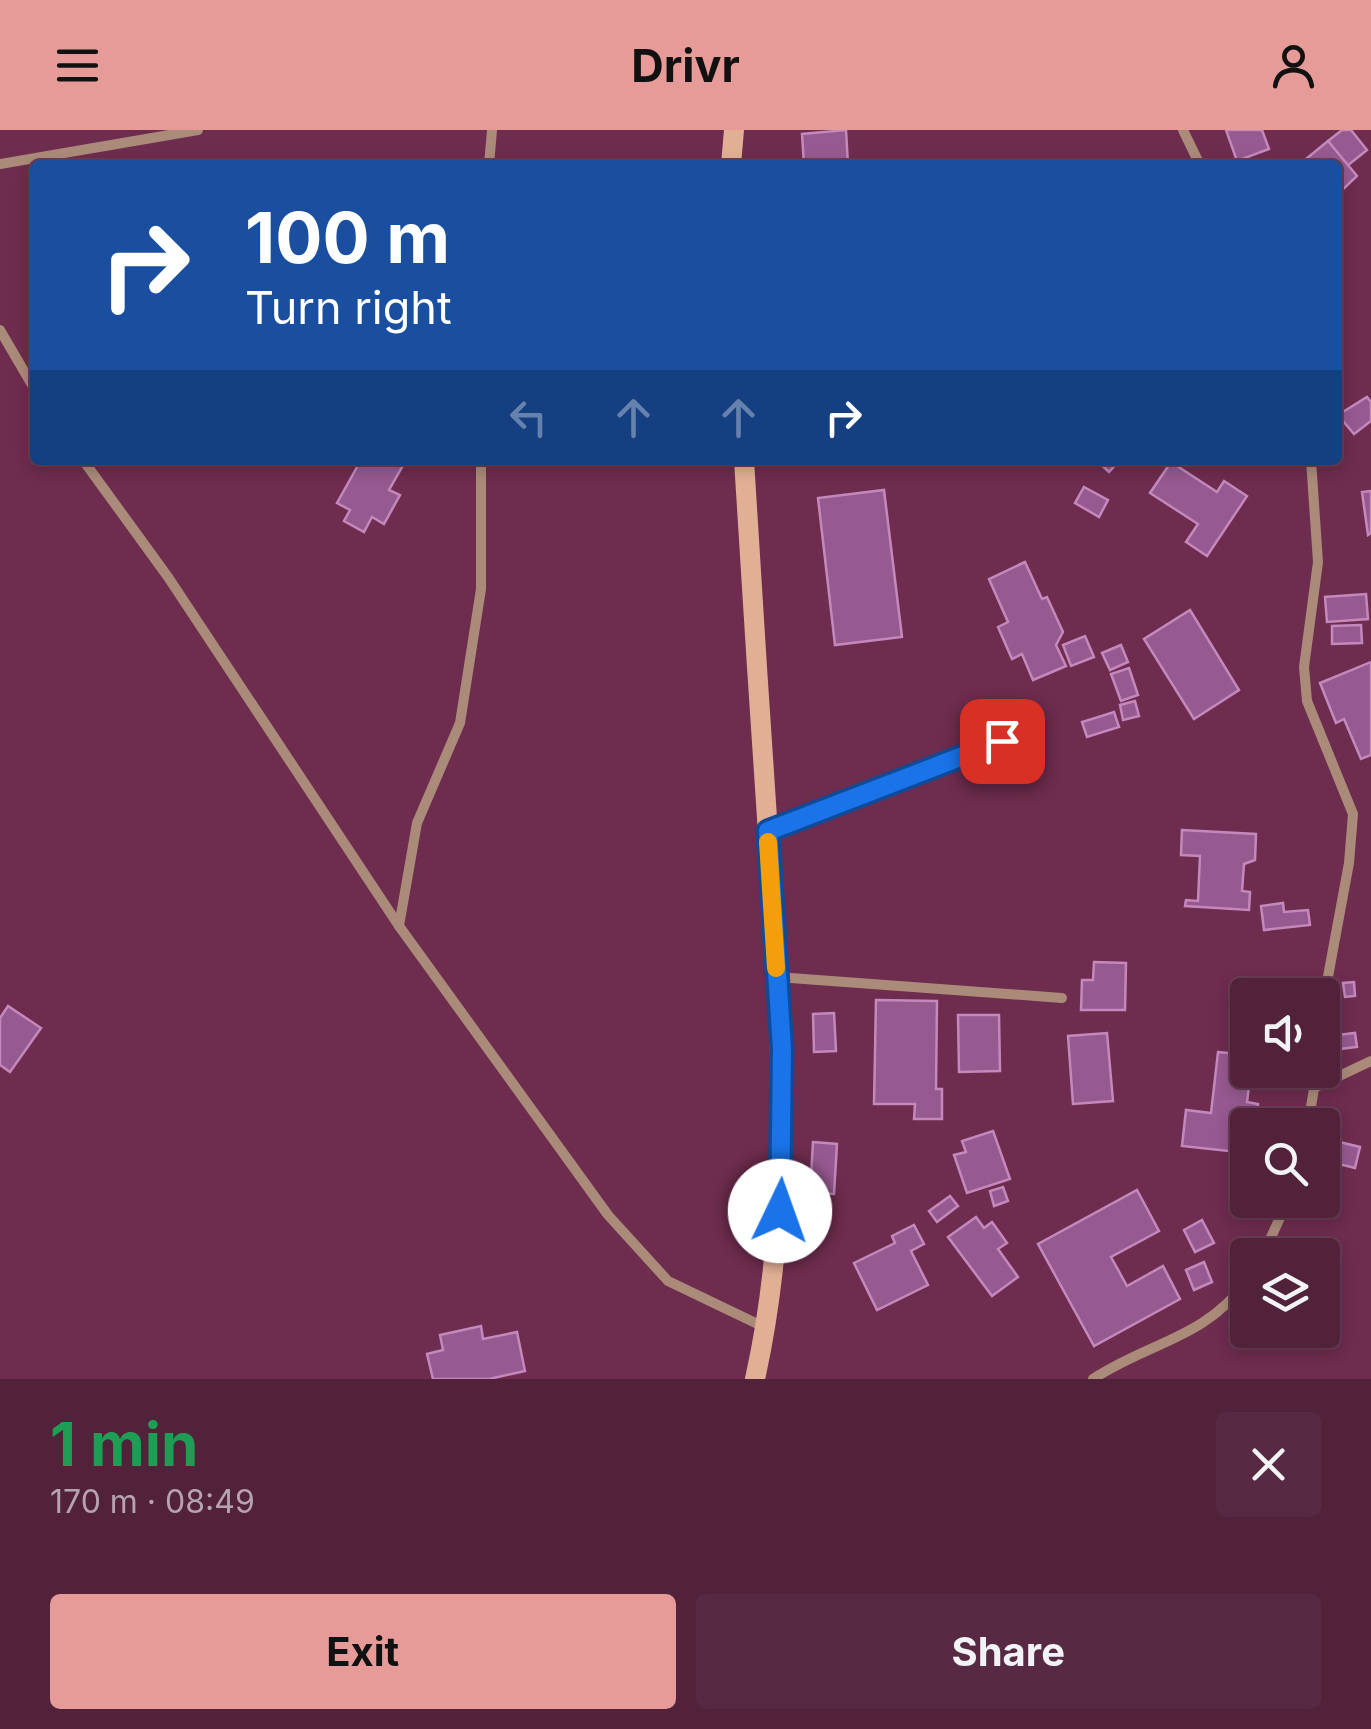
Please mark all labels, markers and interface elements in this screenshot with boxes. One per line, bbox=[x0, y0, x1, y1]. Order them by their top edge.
icon: menu bbox=[50, 38, 105, 93]
text: Drivr bbox=[631, 38, 740, 93]
icon: person bbox=[1266, 38, 1321, 93]
text: 100 m bbox=[245, 195, 450, 280]
icon: right bbox=[80, 200, 210, 330]
text: Turn right bbox=[245, 280, 452, 335]
icon: left bbox=[501, 390, 556, 445]
icon: ahead bbox=[606, 390, 661, 445]
icon: ahead bbox=[711, 390, 766, 445]
icon: right bbox=[816, 390, 871, 445]
pin bbox=[960, 699, 1045, 784]
icon: arrive bbox=[975, 714, 1030, 769]
map controls bbox=[1230, 978, 1340, 1348]
button: sound bbox=[1230, 978, 1340, 1088]
button: search bbox=[1230, 1108, 1340, 1218]
position arrow bbox=[728, 1159, 832, 1263]
button: layers bbox=[1230, 1238, 1340, 1348]
text: 1 min bbox=[50, 1408, 198, 1480]
button: close bbox=[1216, 1412, 1321, 1517]
text: 170 m · 08:49 bbox=[50, 1482, 255, 1521]
button: Exit bbox=[50, 1594, 676, 1709]
button: Share bbox=[696, 1594, 1321, 1709]

